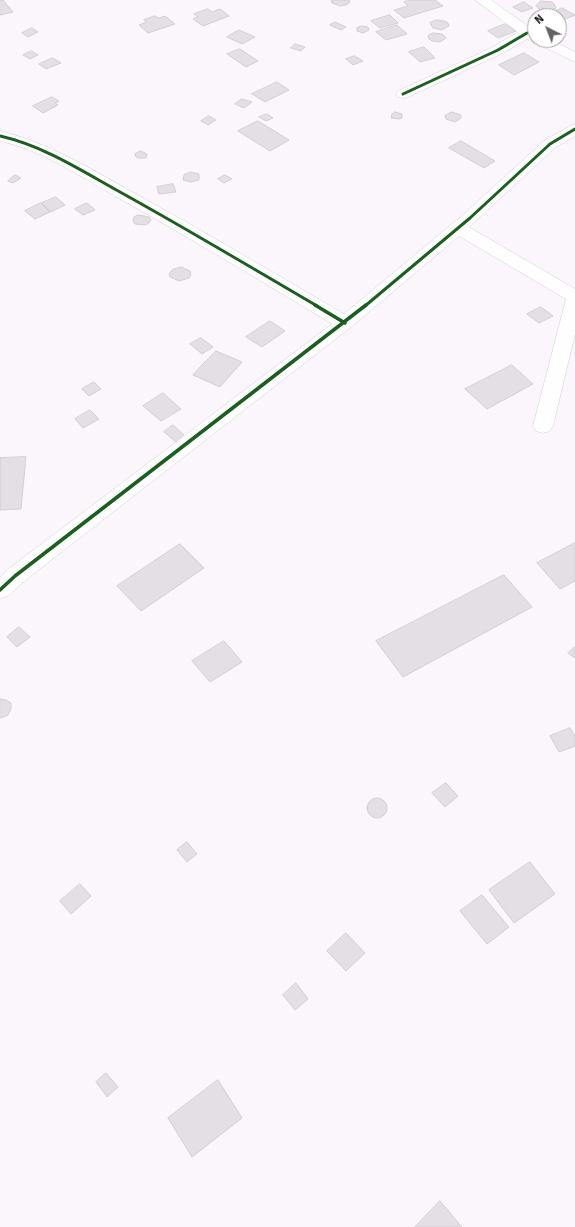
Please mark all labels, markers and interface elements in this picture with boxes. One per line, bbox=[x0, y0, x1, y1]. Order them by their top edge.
north arrow bbox=[527, 8, 567, 48]
text: N bbox=[532, 12, 546, 27]

